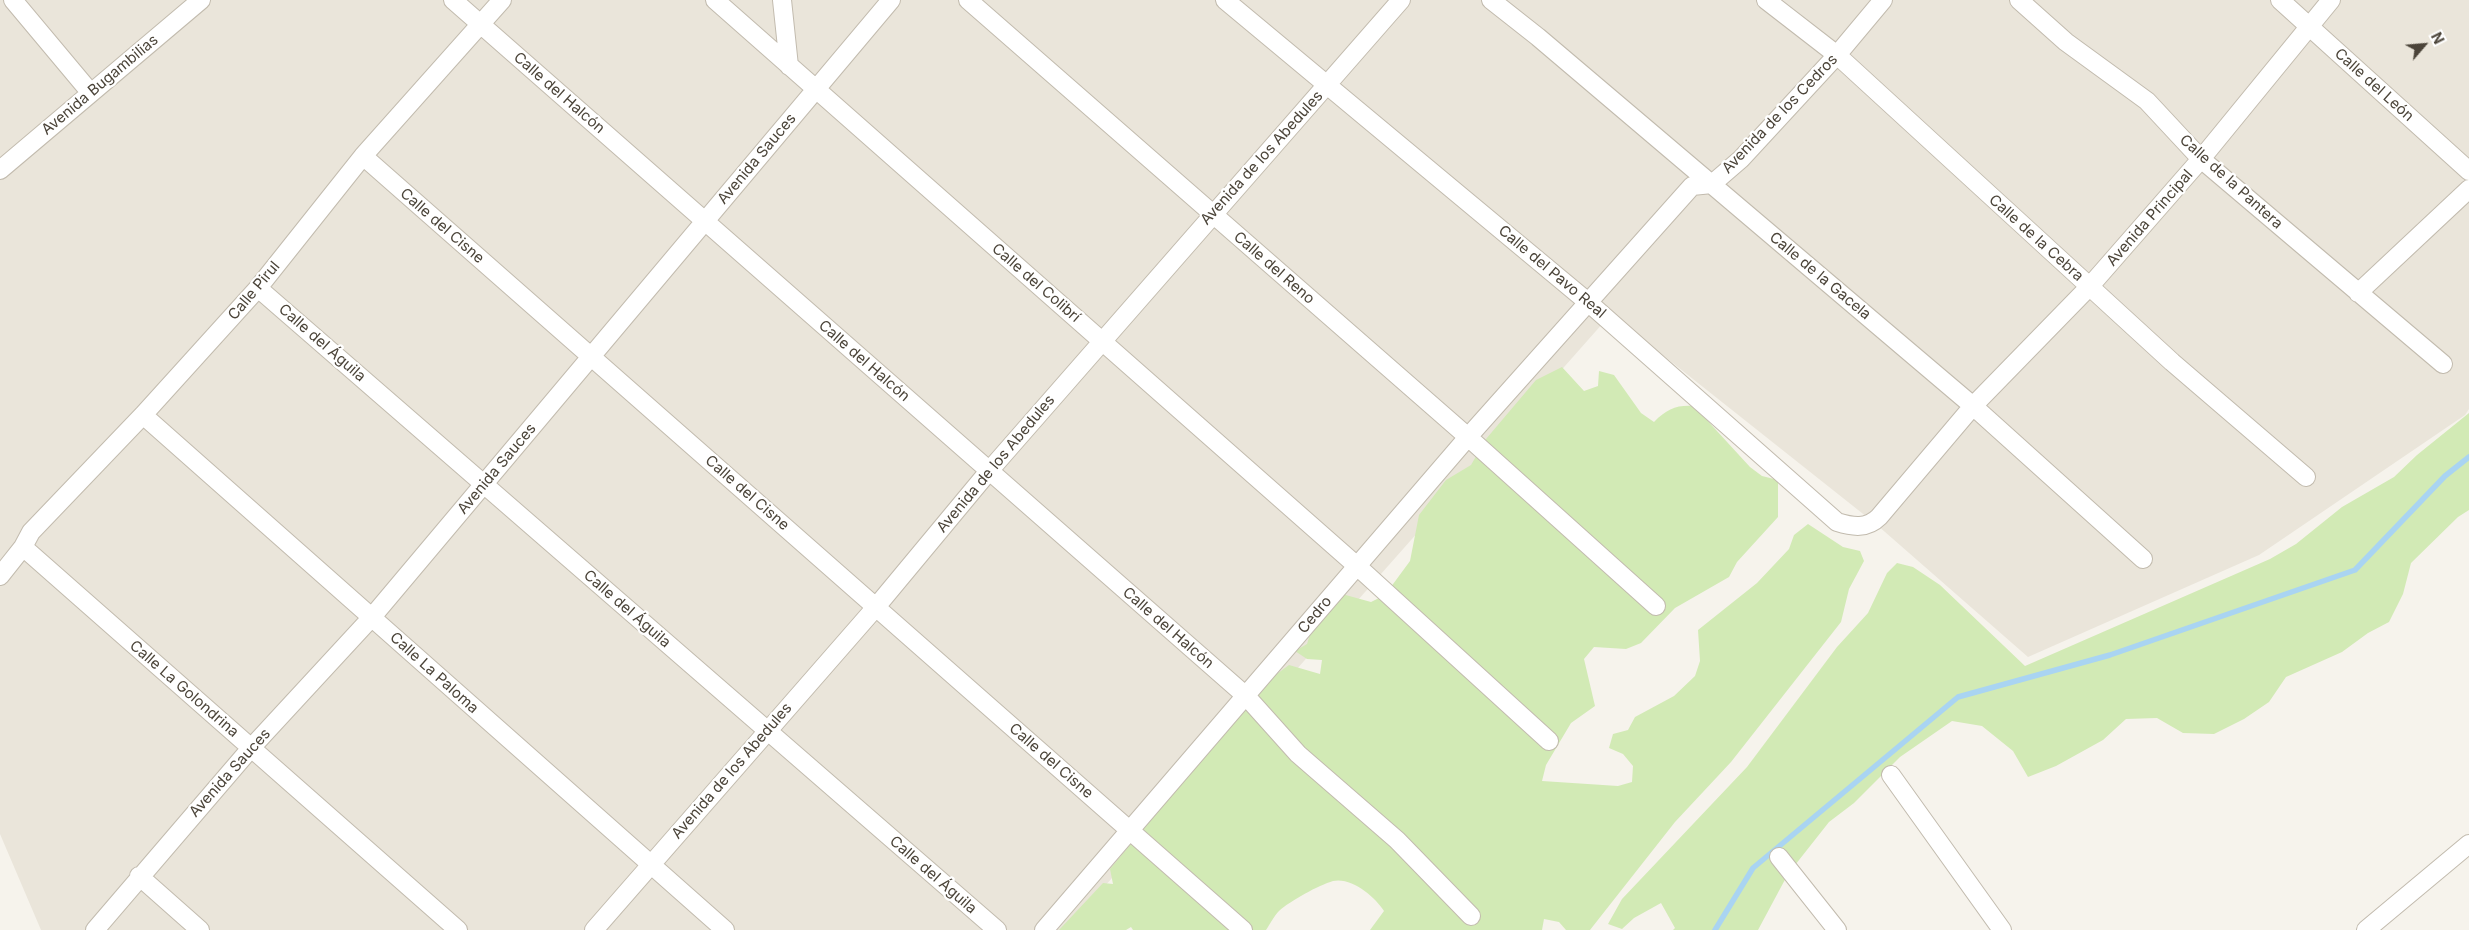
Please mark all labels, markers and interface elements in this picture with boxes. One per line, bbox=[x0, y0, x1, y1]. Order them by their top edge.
north arrow bbox=[2399, 20, 2449, 70]
text: N bbox=[2428, 29, 2448, 47]
street label: Avenida Bugambilias bbox=[38, 31, 162, 139]
street label: Calle del León bbox=[2331, 45, 2417, 125]
street label: Calle del Halcón bbox=[510, 48, 608, 138]
street label: Avenida de los Cedros bbox=[1718, 51, 1842, 177]
street label: Avenida de los Abedules bbox=[1197, 87, 1327, 229]
street label: Avenida Sauces bbox=[714, 110, 800, 208]
street label: Calle de la Pantera bbox=[2176, 131, 2286, 233]
street label: Avenida Principal bbox=[2103, 166, 2197, 270]
street label: Calle del Cisne bbox=[396, 185, 488, 267]
street label: Calle de la Cebra bbox=[1985, 191, 2087, 285]
street label: Calle del Pavo Real bbox=[1495, 222, 1609, 322]
street label: Calle del Reno bbox=[1230, 228, 1318, 308]
street label: Calle de la Gacela bbox=[1766, 228, 1874, 324]
street label: Calle del Colibrí bbox=[988, 240, 1084, 326]
street label: Calle Pirul bbox=[224, 258, 284, 324]
street label: Calle del Águila bbox=[275, 300, 369, 386]
street label: Calle del Halcón bbox=[815, 316, 913, 406]
street label: Avenida de los Abedules bbox=[933, 392, 1059, 536]
street label: Avenida Sauces bbox=[454, 420, 540, 518]
street label: Calle del Cisne bbox=[701, 452, 793, 534]
street label: Calle del Águila bbox=[580, 566, 674, 652]
street label: Calle del Halcón bbox=[1119, 583, 1217, 673]
street label: Cedro bbox=[1294, 593, 1336, 637]
street label: Calle La Paloma bbox=[386, 629, 482, 717]
street label: Calle La Golondrina bbox=[126, 637, 242, 741]
street label: Avenida de los Abedules bbox=[668, 699, 796, 843]
street label: Calle del Cisne bbox=[1005, 720, 1097, 802]
street label: Avenida Sauces bbox=[186, 725, 274, 821]
street label: Calle del Águila bbox=[886, 832, 980, 918]

